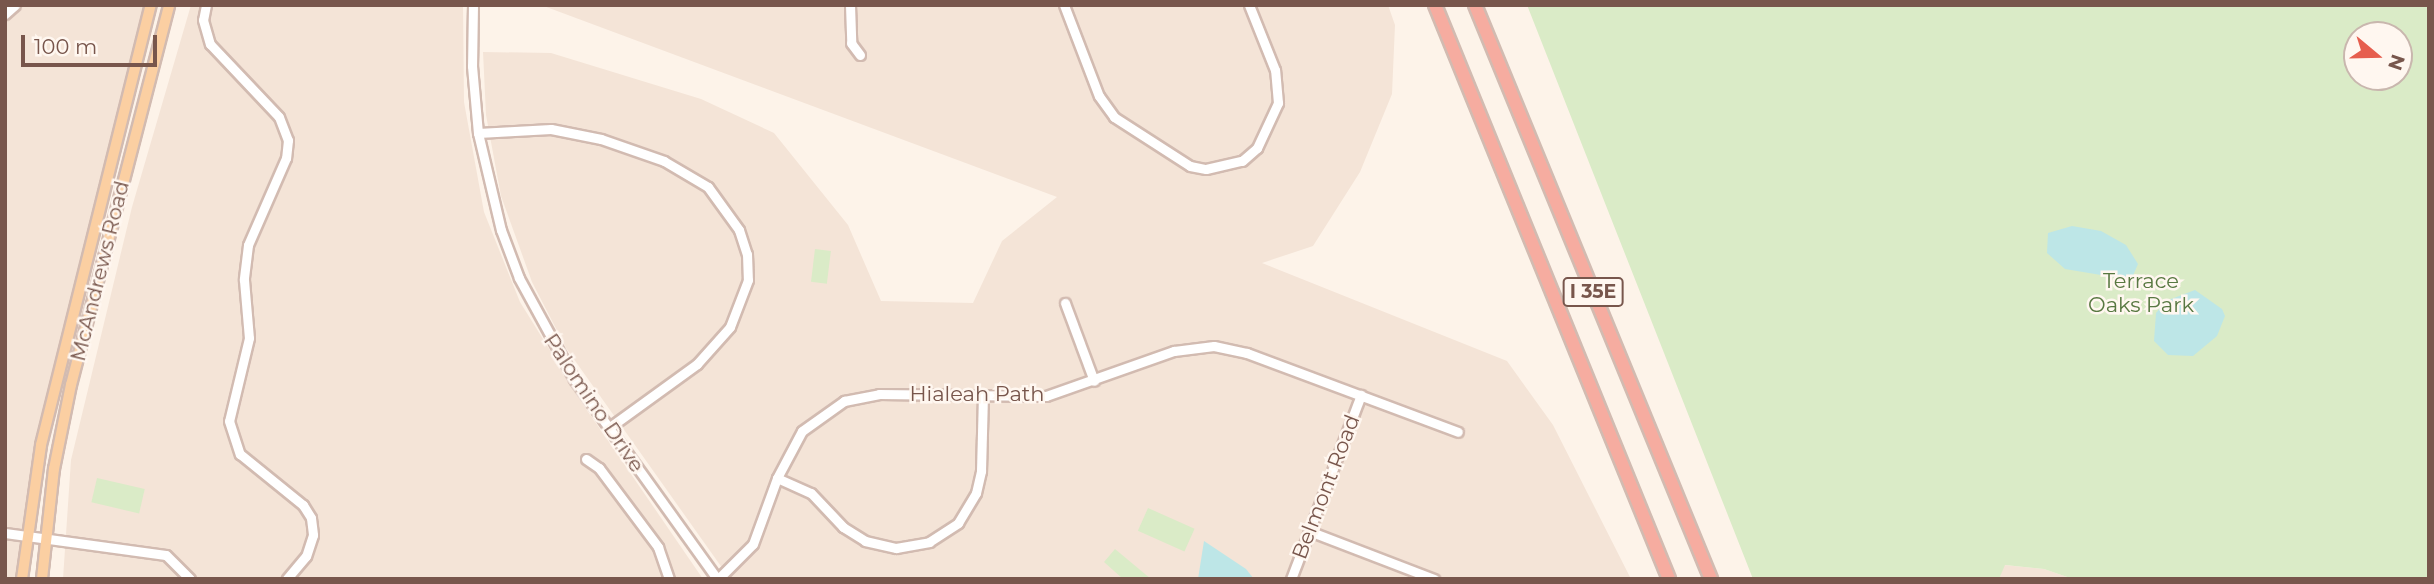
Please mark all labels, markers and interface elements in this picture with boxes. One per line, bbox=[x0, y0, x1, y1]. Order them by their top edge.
scale bar bbox=[24, 21, 161, 65]
north arrow bbox=[2343, 21, 2413, 91]
text: 100 m bbox=[34, 34, 97, 59]
text: N bbox=[2383, 51, 2410, 73]
street label: McAndrews Road bbox=[65, 178, 135, 364]
park label: Terrace Oaks Park bbox=[2088, 268, 2194, 318]
road number: I 35E bbox=[1562, 276, 1624, 308]
street label: Palomino Drive bbox=[538, 329, 650, 477]
street label: Hialeah Path bbox=[909, 381, 1045, 407]
street label: Belmont Road bbox=[1287, 411, 1365, 563]

